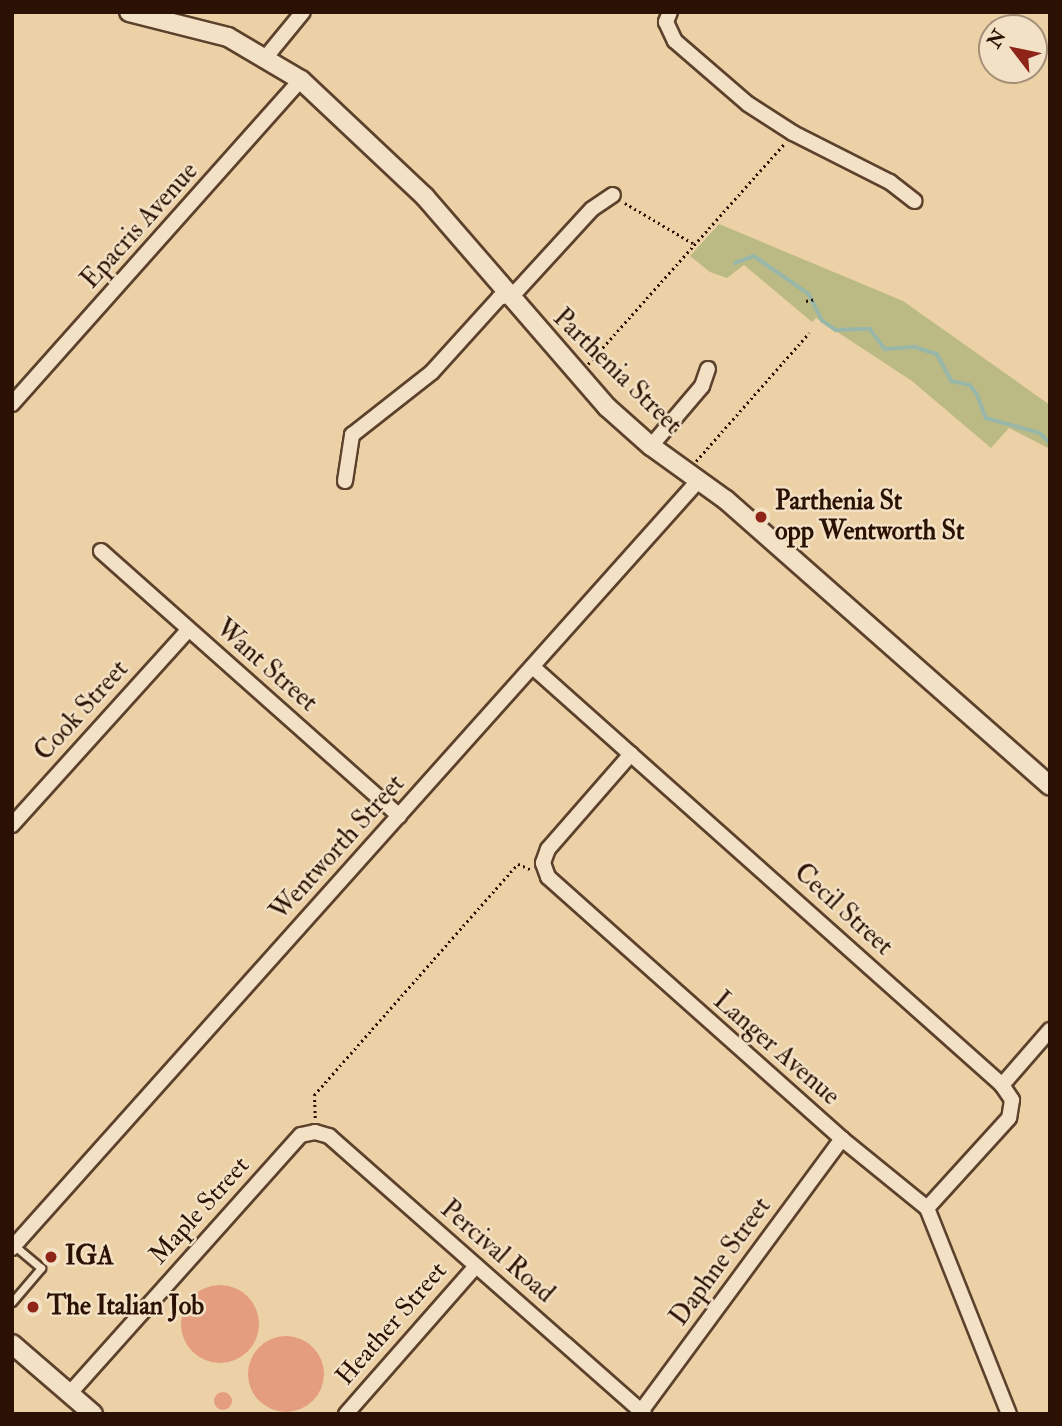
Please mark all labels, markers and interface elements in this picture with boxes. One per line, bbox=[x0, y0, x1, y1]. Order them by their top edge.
north arrow bbox=[978, 14, 1048, 84]
text: N bbox=[982, 25, 1012, 53]
street label: Epacris Avenue bbox=[75, 156, 205, 296]
street label: Parthenia Street bbox=[546, 303, 688, 441]
place label: Parthenia St opp Wentworth St bbox=[775, 486, 964, 548]
marker: Parthenia St opp Wentworth St bbox=[753, 509, 769, 525]
street label: Want Street bbox=[209, 613, 323, 719]
street label: Cook Street bbox=[29, 654, 135, 768]
street label: Wentworth Street bbox=[265, 769, 411, 927]
street label: Cecil Street bbox=[787, 858, 899, 962]
street label: Langer Avenue bbox=[707, 986, 845, 1112]
street label: Maple Street bbox=[144, 1151, 256, 1271]
street label: Daphne Street bbox=[664, 1192, 778, 1332]
street label: Percival Road bbox=[434, 1194, 560, 1310]
place label: IGA bbox=[65, 1241, 114, 1273]
marker: IGA bbox=[43, 1249, 59, 1265]
street label: Heather Street bbox=[330, 1256, 454, 1392]
place label: The Italian Job bbox=[47, 1291, 204, 1323]
marker: The Italian Job bbox=[25, 1299, 41, 1315]

